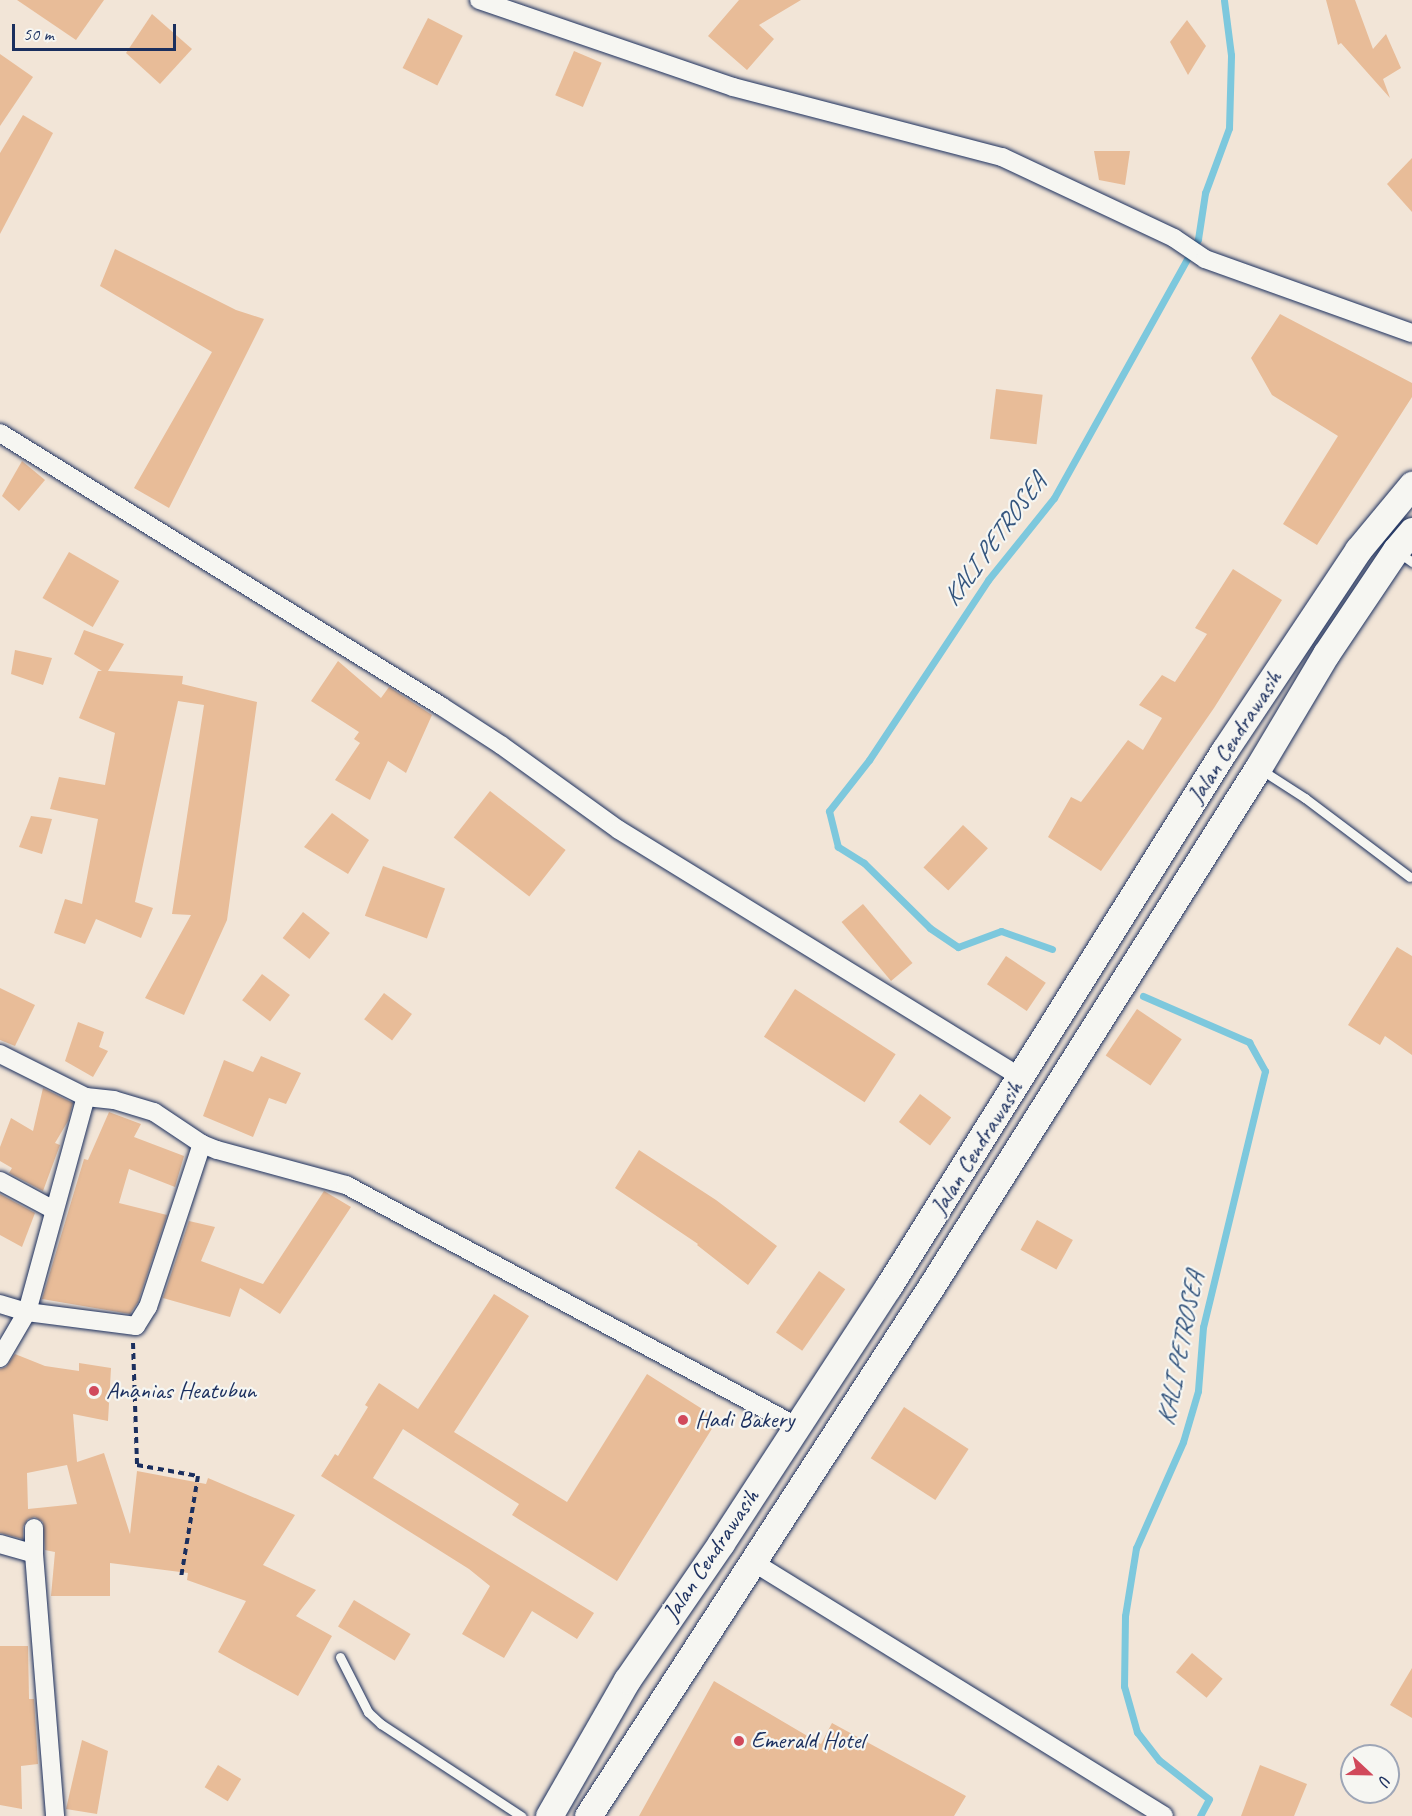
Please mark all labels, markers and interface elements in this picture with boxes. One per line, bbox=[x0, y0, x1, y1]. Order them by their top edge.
scale bar bbox=[15, 12, 178, 50]
text: 50 m bbox=[23, 23, 54, 45]
water label: KALI PETROSEA bbox=[936, 468, 1052, 612]
street label: Jalan Cendrawasih bbox=[1182, 666, 1288, 808]
street label: Jalan Cendrawasih bbox=[925, 1076, 1029, 1220]
water label: KALI PETROSEA bbox=[1150, 1270, 1210, 1428]
place label: Ananias Heatubun bbox=[106, 1377, 256, 1405]
marker: Ananias Heatubun bbox=[87, 1384, 101, 1398]
place label: Hadi Bakery bbox=[695, 1406, 795, 1434]
marker: Hadi Bakery bbox=[676, 1413, 690, 1427]
street label: Jalan Cendrawasih bbox=[657, 1484, 765, 1626]
place label: Emerald Hotel bbox=[751, 1727, 864, 1755]
marker: Emerald Hotel bbox=[732, 1734, 746, 1748]
north arrow bbox=[1340, 1744, 1400, 1804]
text: U bbox=[1374, 1773, 1396, 1787]

